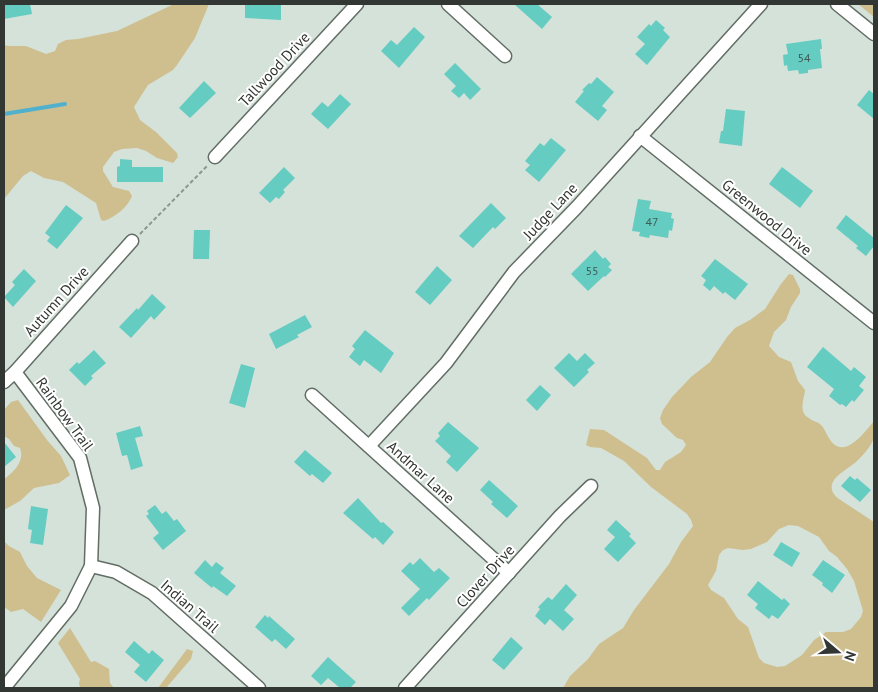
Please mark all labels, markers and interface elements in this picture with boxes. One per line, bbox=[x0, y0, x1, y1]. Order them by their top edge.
street label: Tallwood Drive bbox=[234, 28, 314, 110]
house number: 54 bbox=[797, 50, 811, 65]
street label: Greenwood Drive bbox=[718, 175, 816, 259]
street label: Judge Lane bbox=[518, 179, 581, 244]
house number: 47 bbox=[645, 214, 659, 229]
street label: Autumn Drive bbox=[19, 262, 93, 340]
house number: 55 bbox=[585, 263, 599, 278]
street label: Rainbow Trail bbox=[32, 374, 98, 455]
street label: Andmar Lane bbox=[383, 437, 459, 507]
street label: Clover Drive bbox=[452, 541, 518, 611]
street label: Indian Trail bbox=[157, 575, 224, 637]
north arrow bbox=[813, 627, 863, 677]
text: N bbox=[840, 649, 860, 664]

